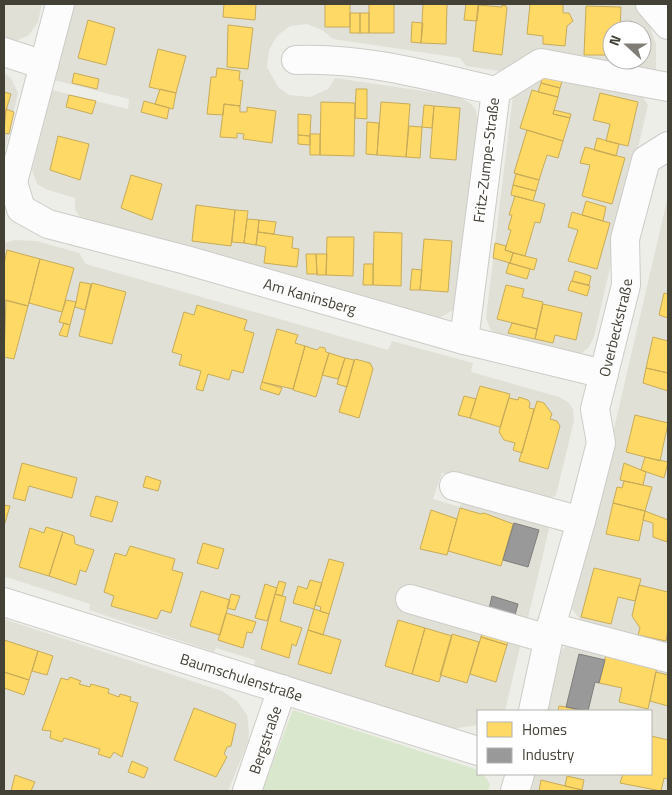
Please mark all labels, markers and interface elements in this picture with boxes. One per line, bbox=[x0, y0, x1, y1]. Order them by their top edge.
north arrow bbox=[602, 20, 652, 70]
text: N bbox=[603, 32, 626, 48]
street label: Fritz-Zumpe-Straße bbox=[467, 96, 505, 224]
street label: Am Kaninsberg bbox=[261, 271, 360, 320]
street label: Overbeckstraße bbox=[592, 279, 638, 379]
street label: Baumschulenstraße bbox=[177, 647, 306, 707]
street label: Bergstraße bbox=[242, 703, 287, 777]
legend bbox=[477, 710, 652, 775]
text: Homes bbox=[522, 718, 567, 741]
text: Industry bbox=[522, 743, 574, 766]

